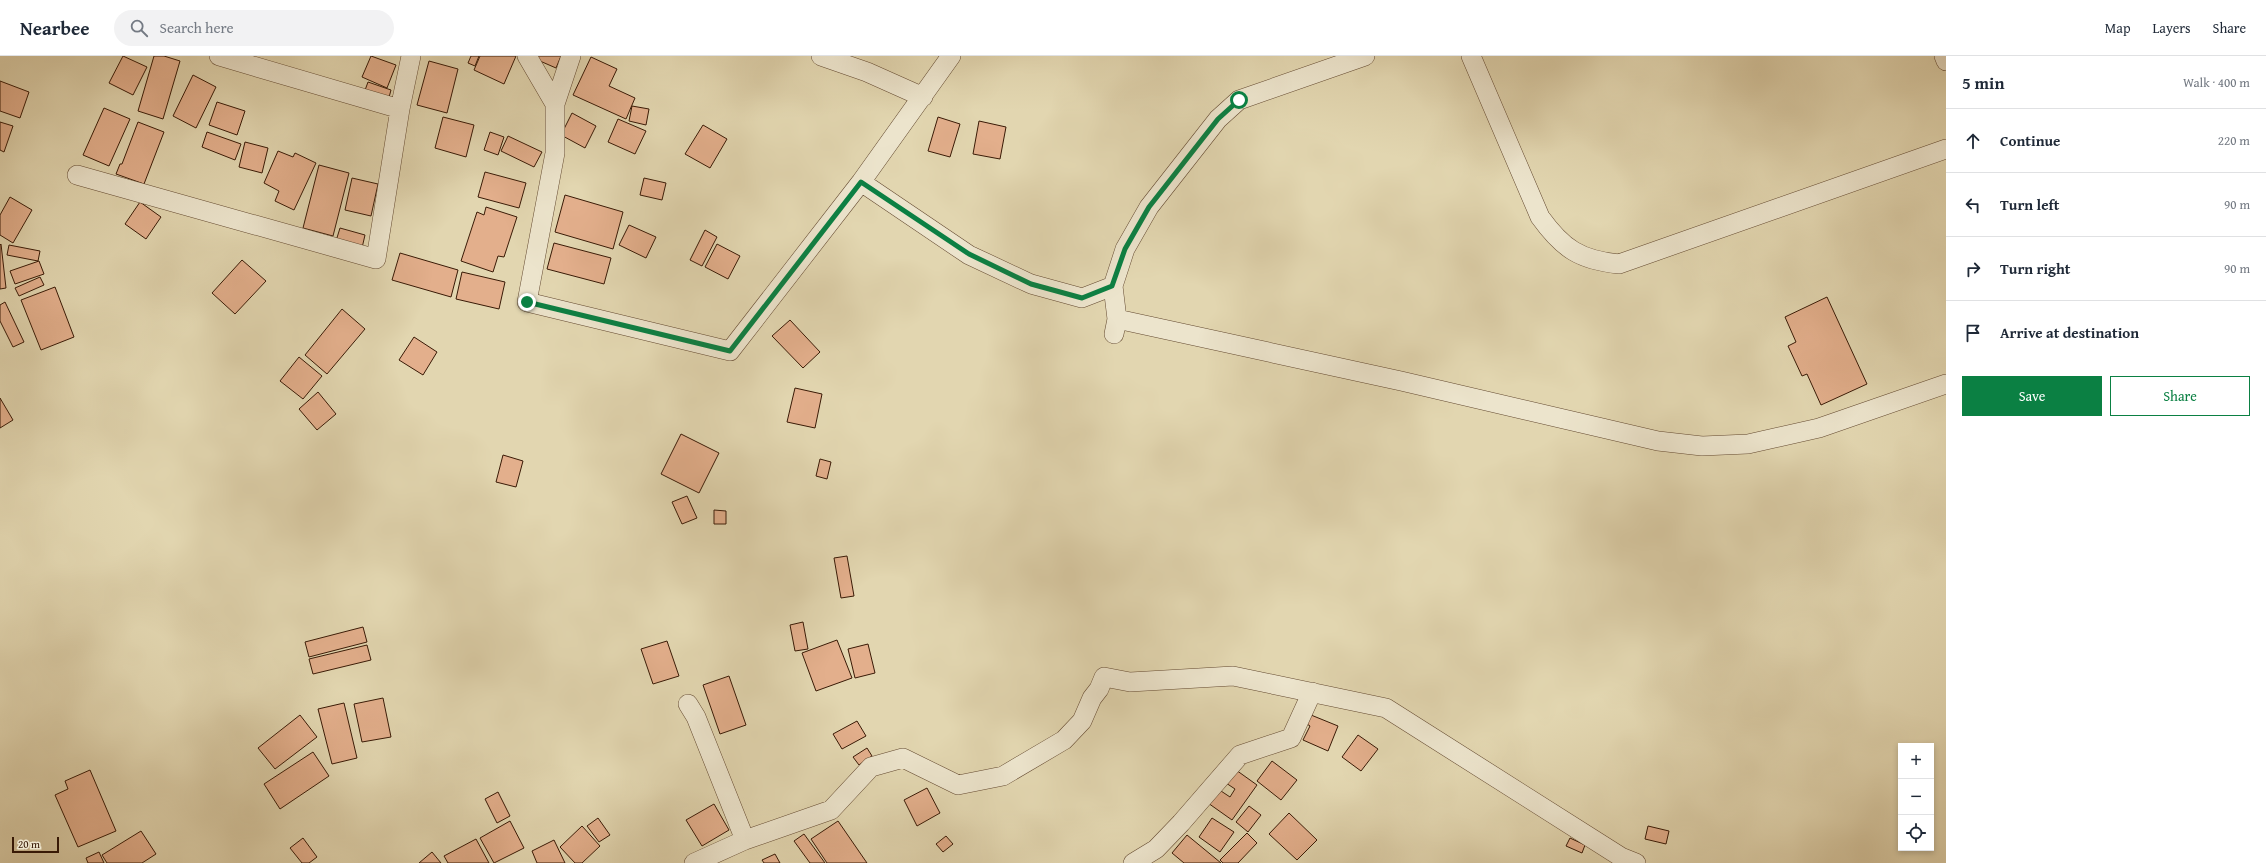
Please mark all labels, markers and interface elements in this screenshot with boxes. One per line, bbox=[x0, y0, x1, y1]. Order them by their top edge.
search box bbox=[114, 10, 394, 46]
text: Nearbee bbox=[20, 14, 90, 42]
icon: search bbox=[128, 17, 150, 39]
text: Search here bbox=[160, 17, 234, 38]
text: Map bbox=[2105, 18, 2131, 38]
text: Layers bbox=[2153, 18, 2191, 38]
text: Share bbox=[2213, 18, 2246, 38]
text: 5 min bbox=[1962, 70, 2004, 95]
text: Walk · 400 m bbox=[2183, 73, 2250, 92]
route start bbox=[1230, 91, 1248, 109]
icon: ahead bbox=[1962, 130, 1984, 152]
text: Continue bbox=[2000, 130, 2061, 151]
text: 220 m bbox=[2218, 131, 2250, 150]
icon: left bbox=[1962, 194, 1984, 216]
text: Turn left bbox=[2000, 194, 2059, 215]
text: 90 m bbox=[2224, 195, 2250, 214]
icon: right bbox=[1962, 258, 1984, 280]
text: Turn right bbox=[2000, 258, 2071, 279]
text: 90 m bbox=[2224, 259, 2250, 278]
route end bbox=[518, 293, 536, 311]
icon: arrive bbox=[1962, 322, 1984, 344]
text: Arrive at destination bbox=[2000, 322, 2139, 343]
button: Save bbox=[1962, 376, 2102, 416]
button: Share bbox=[2110, 376, 2250, 416]
map controls bbox=[1898, 743, 1934, 851]
button: + bbox=[1898, 743, 1934, 779]
button: − bbox=[1898, 779, 1934, 815]
button: locate bbox=[1898, 815, 1934, 851]
scale bar bbox=[12, 835, 59, 854]
text: 20 m bbox=[18, 836, 40, 852]

